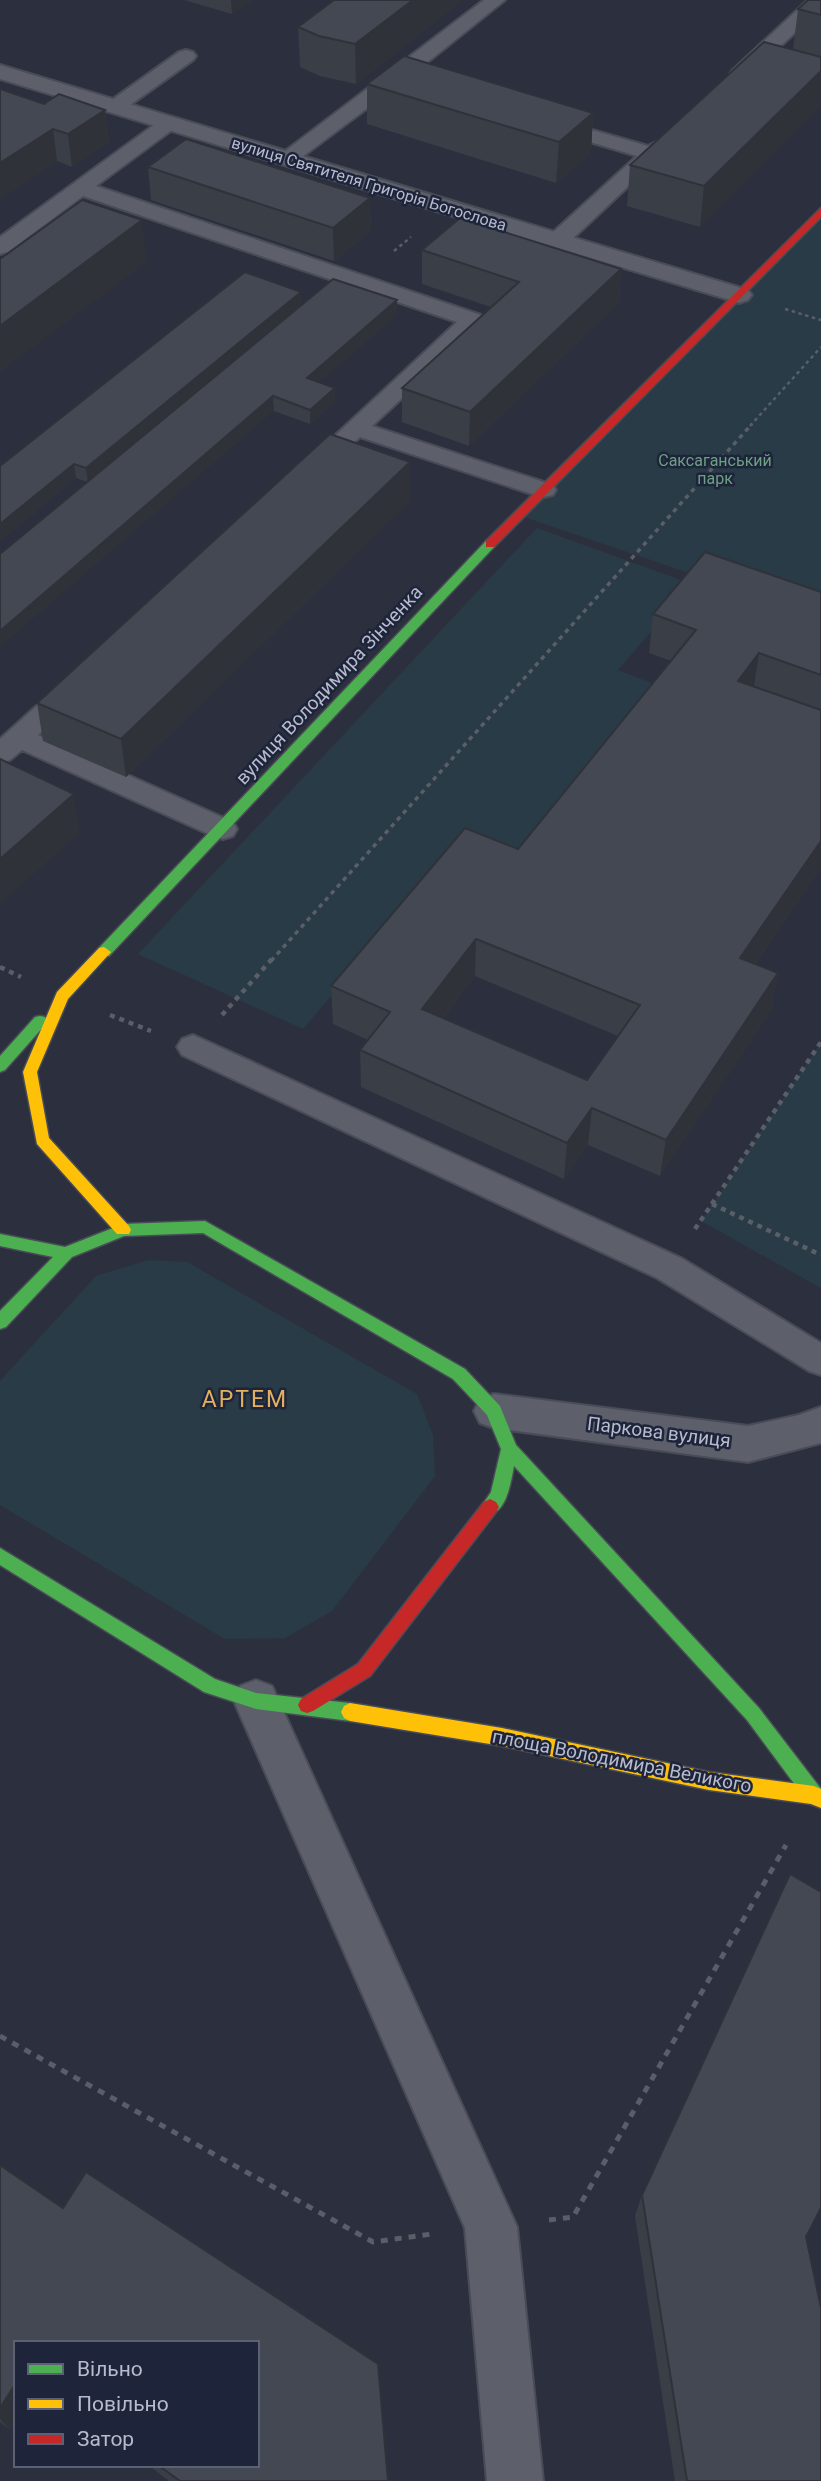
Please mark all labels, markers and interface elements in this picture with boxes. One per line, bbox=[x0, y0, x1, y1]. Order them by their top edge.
street label: вулиця Святителя Григорія Богослова bbox=[229, 133, 509, 235]
park label: Саксаганський парк bbox=[658, 451, 772, 488]
street label: вулиця Володимира Зінченка bbox=[231, 581, 427, 789]
district label: АРТЕМ bbox=[202, 1386, 288, 1413]
street label: Паркова вулиця bbox=[586, 1412, 732, 1452]
street label: площа Володимира Великого bbox=[490, 1725, 754, 1797]
legend bbox=[14, 2341, 259, 2467]
text: Вільно bbox=[77, 2357, 143, 2381]
text: Повільно bbox=[77, 2392, 169, 2416]
text: Затор bbox=[77, 2427, 134, 2451]

